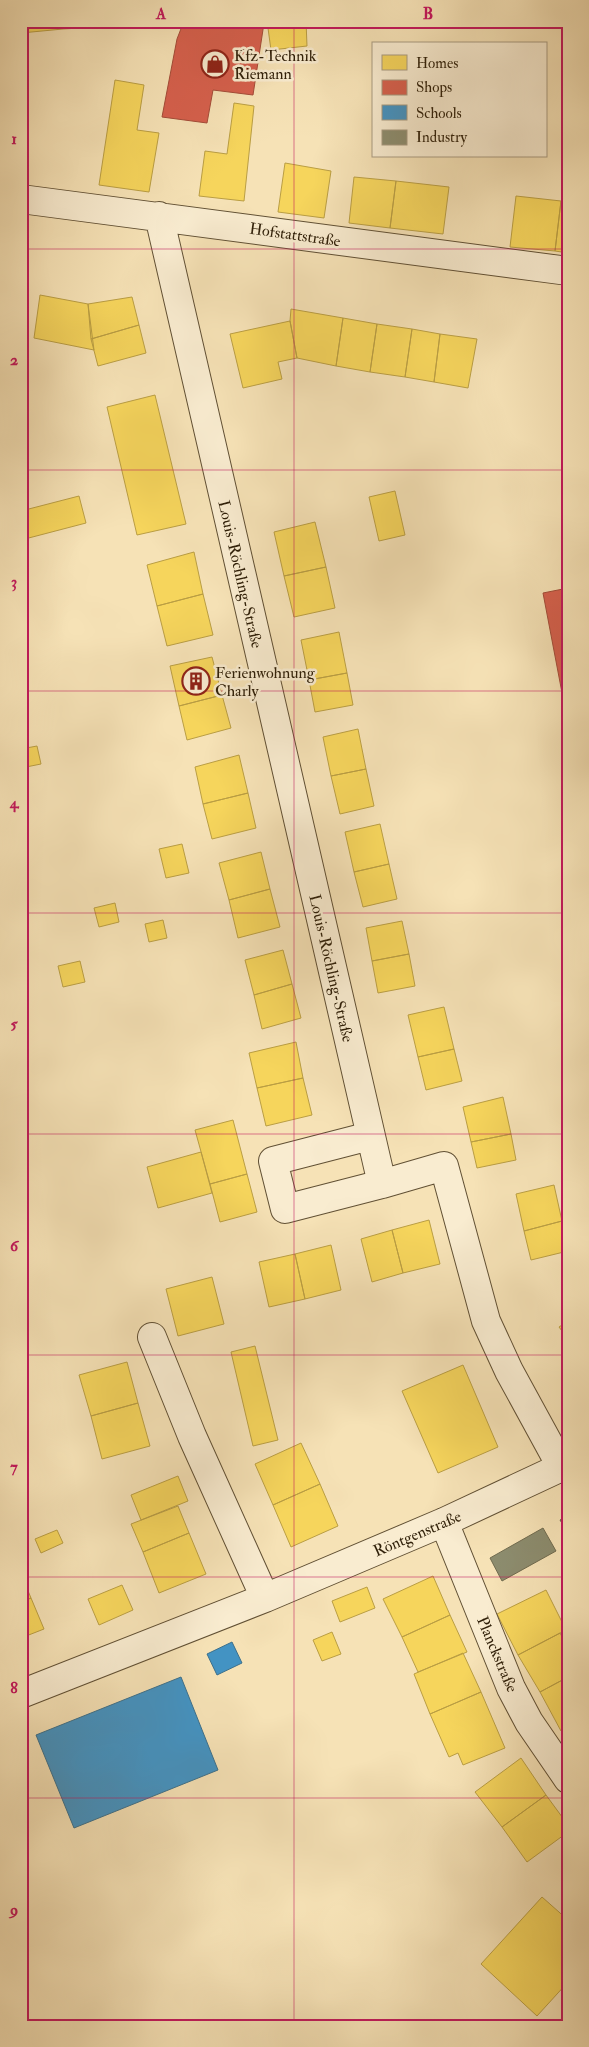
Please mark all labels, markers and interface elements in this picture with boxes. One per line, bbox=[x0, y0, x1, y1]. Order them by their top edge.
text: A bbox=[155, 4, 167, 24]
text: B bbox=[423, 4, 433, 24]
legend bbox=[372, 42, 546, 158]
place label: Kfz-Technik Riemann bbox=[234, 46, 317, 84]
shop icon: Kfz-Technik Riemann bbox=[200, 49, 230, 79]
text: Homes bbox=[416, 54, 458, 73]
text: Shops bbox=[416, 78, 452, 98]
text: Schools bbox=[416, 104, 462, 123]
text: Industry bbox=[416, 128, 467, 147]
text: 1 bbox=[11, 129, 17, 149]
street label: Hofstattstraße bbox=[248, 219, 342, 251]
text: 2 bbox=[10, 350, 18, 370]
street label: Louis-Röchling-Straße bbox=[213, 498, 267, 650]
text: 3 bbox=[11, 572, 17, 592]
place label: Ferienwohnung Charly bbox=[215, 663, 316, 701]
building icon: Ferienwohnung Charly bbox=[181, 666, 211, 696]
text: 4 bbox=[9, 793, 20, 813]
street label: Louis-Röchling-Straße bbox=[304, 892, 358, 1044]
text: 5 bbox=[10, 1014, 18, 1034]
text: 6 bbox=[10, 1236, 20, 1256]
text: 7 bbox=[10, 1457, 18, 1477]
street label: Röntgenstraße bbox=[370, 1506, 465, 1561]
street label: Planckstraße bbox=[472, 1613, 522, 1696]
text: 8 bbox=[10, 1678, 18, 1698]
text: 9 bbox=[8, 1900, 18, 1920]

